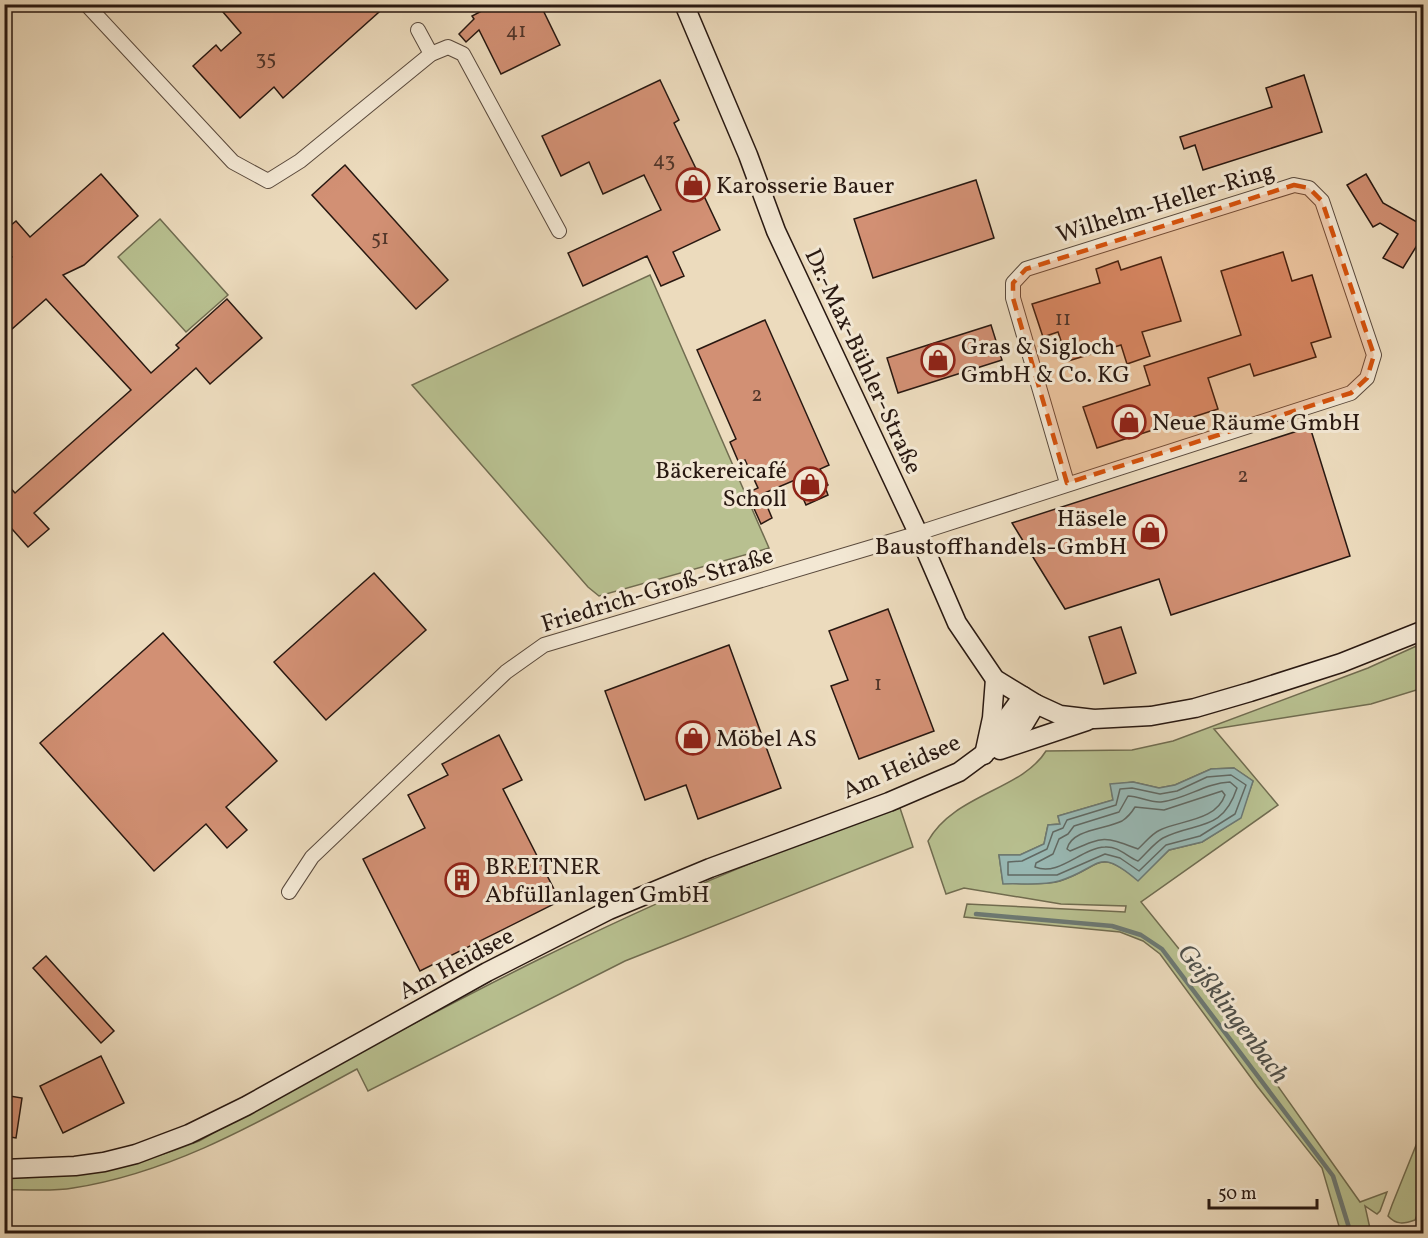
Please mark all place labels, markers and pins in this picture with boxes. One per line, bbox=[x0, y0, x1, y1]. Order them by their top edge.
shop icon: Karosserie Bauer bbox=[675, 167, 711, 203]
place label: Karosserie Bauer bbox=[716, 170, 894, 204]
place label: Gras & Sigloch GmbH & Co. KG bbox=[961, 331, 1130, 393]
shop icon: Gras & Sigloch GmbH & Co. KG bbox=[920, 342, 956, 378]
shop icon: Neue Räume GmbH bbox=[1111, 404, 1147, 440]
place label: Neue Räume GmbH bbox=[1152, 407, 1360, 441]
place label: Bäckereicafé Scholl bbox=[655, 455, 787, 517]
shop icon: Bäckereicafé Scholl bbox=[792, 466, 828, 502]
place label: Häsele Baustoffhandels-GmbH bbox=[875, 503, 1127, 565]
shop icon: Häsele Baustoffhandels-GmbH bbox=[1132, 514, 1168, 550]
shop icon: Möbel AS bbox=[675, 720, 711, 756]
place label: Möbel AS bbox=[716, 723, 817, 757]
place label: BREITNER Abfüllanlagen GmbH bbox=[485, 851, 710, 913]
building icon: BREITNER Abfüllanlagen GmbH bbox=[444, 862, 480, 898]

